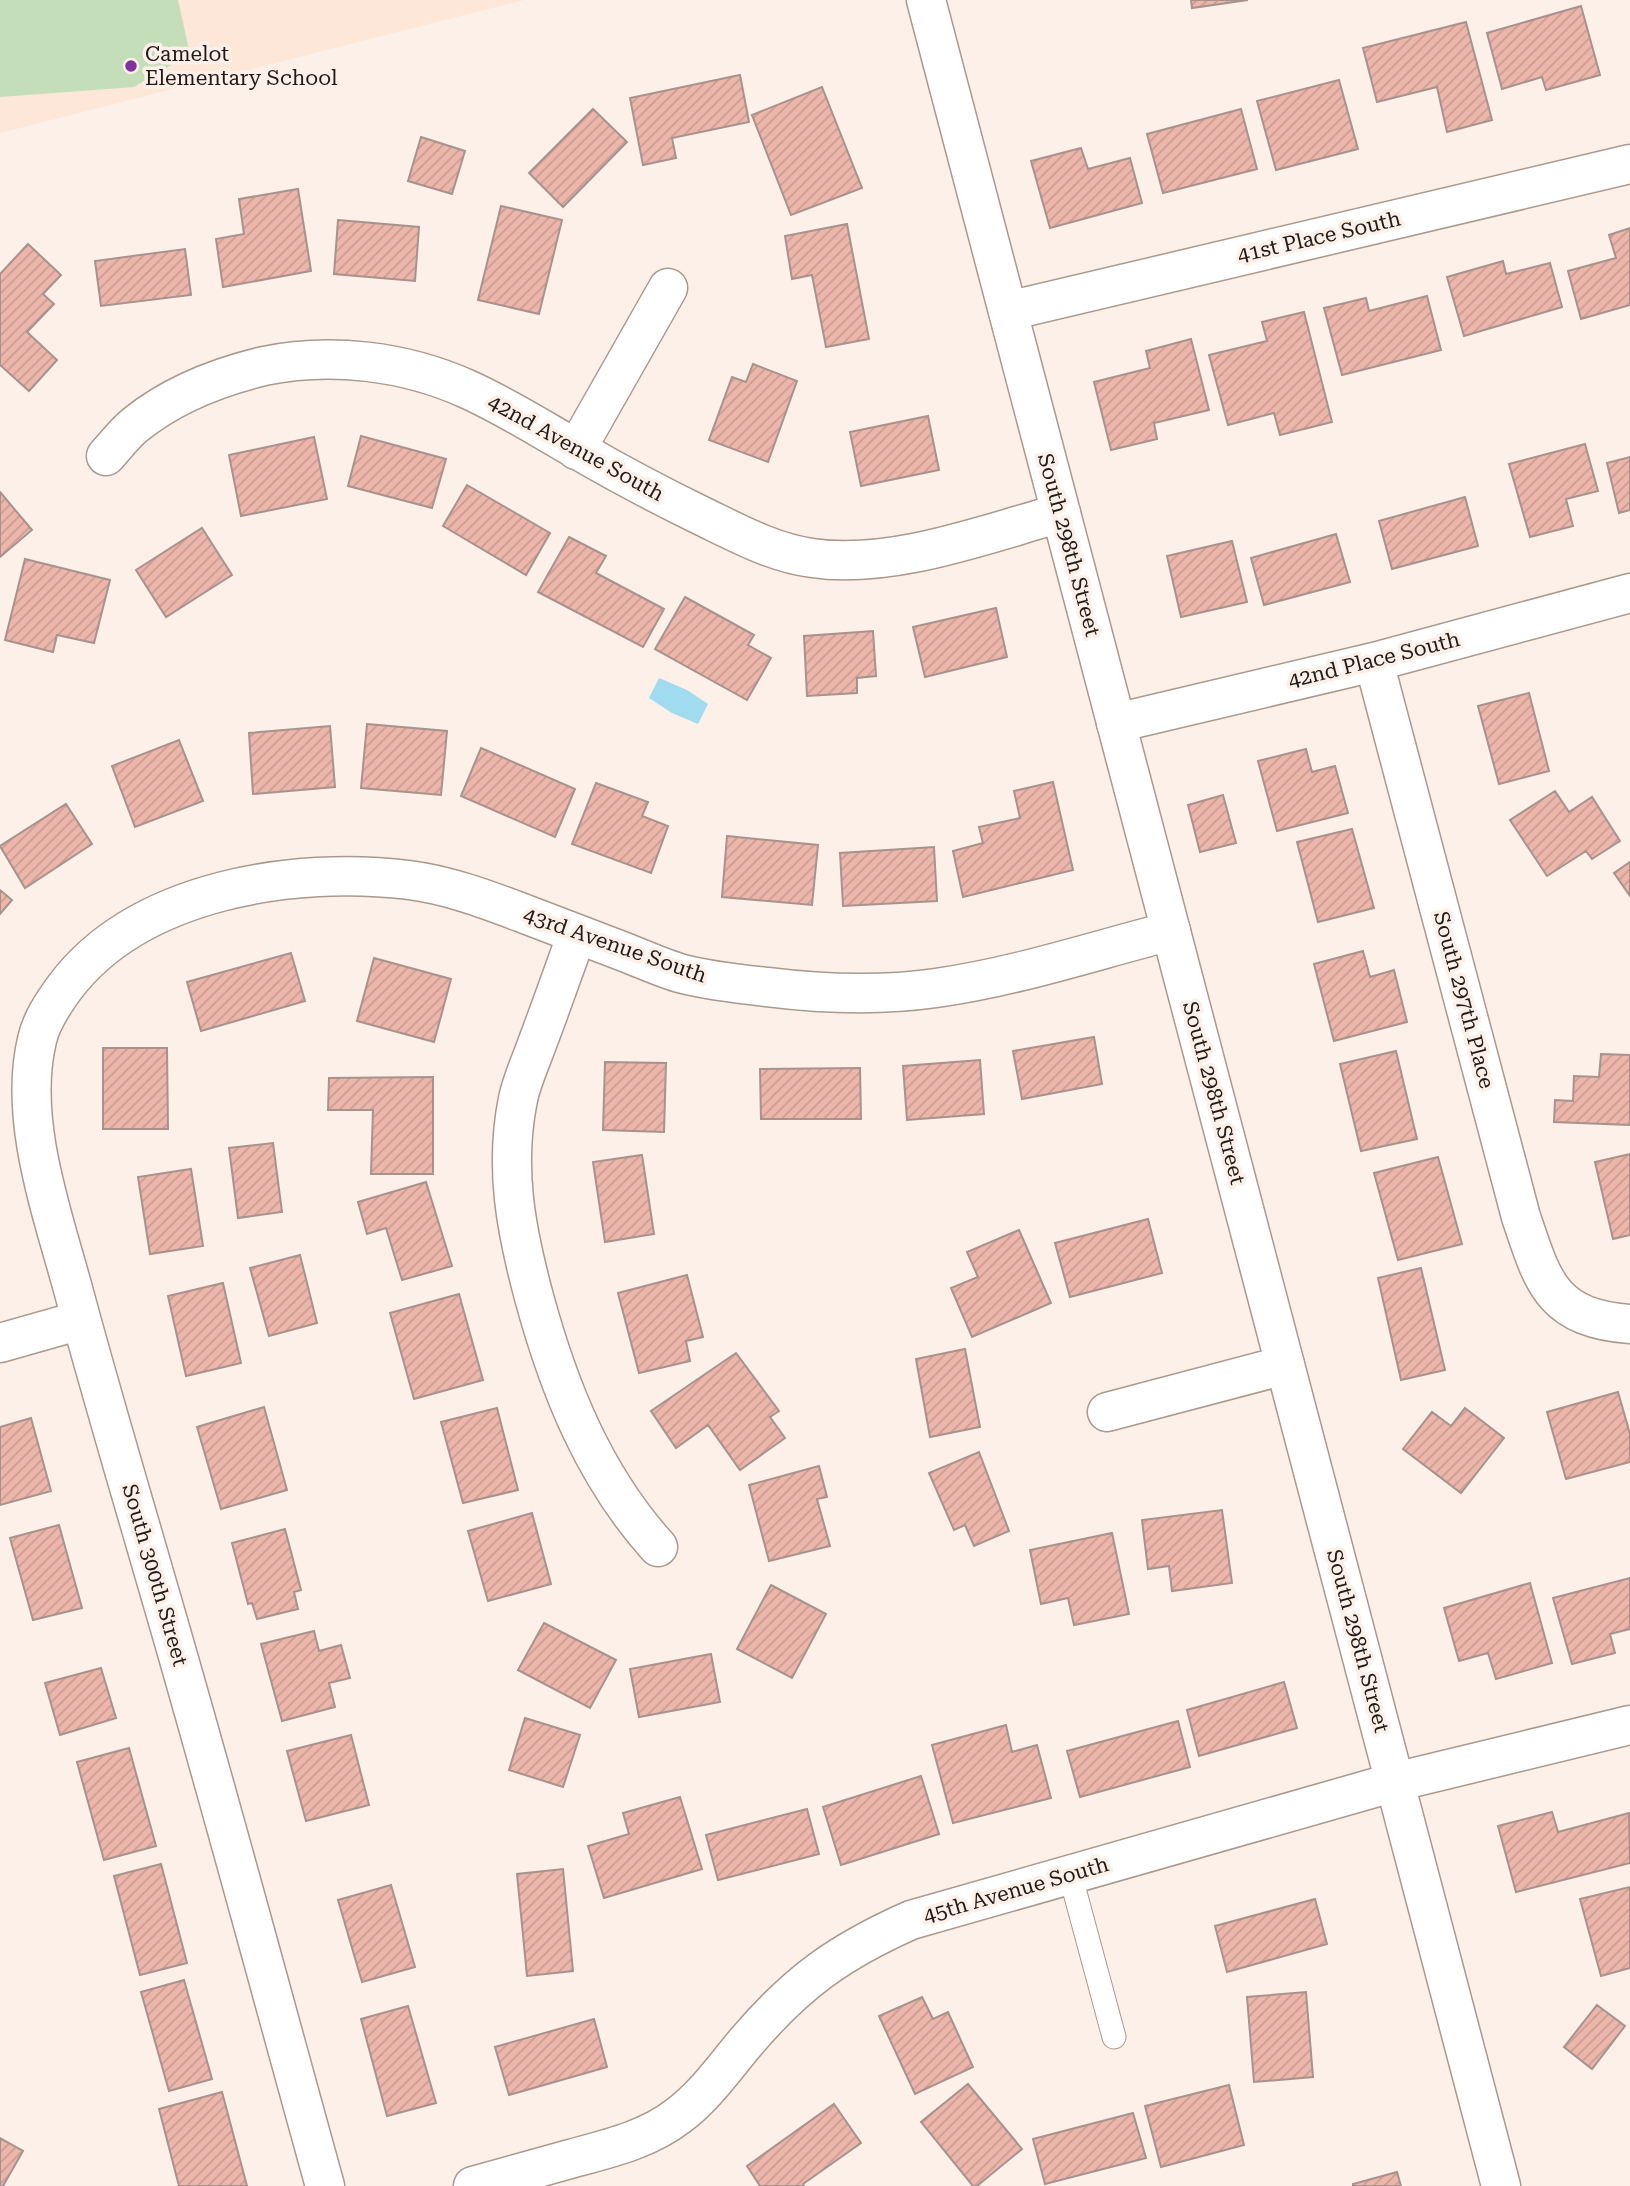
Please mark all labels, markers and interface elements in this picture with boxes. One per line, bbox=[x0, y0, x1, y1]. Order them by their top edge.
place label: Camelot Elementary School bbox=[145, 42, 338, 90]
marker: Camelot Elementary School bbox=[123, 58, 139, 74]
street label: 41st Place South bbox=[1235, 206, 1403, 267]
street label: 42nd Avenue South bbox=[484, 390, 668, 507]
street label: South 298th Street bbox=[1033, 451, 1105, 639]
street label: 42nd Place South bbox=[1286, 627, 1463, 693]
street label: 43rd Avenue South bbox=[520, 902, 710, 988]
street label: South 297th Place bbox=[1429, 909, 1499, 1091]
street label: South 298th Street bbox=[1178, 999, 1250, 1187]
street label: South 300th Street bbox=[118, 1481, 193, 1669]
street label: South 298th Street bbox=[1322, 1547, 1394, 1735]
street label: 45th Avenue South bbox=[921, 1852, 1112, 1928]

